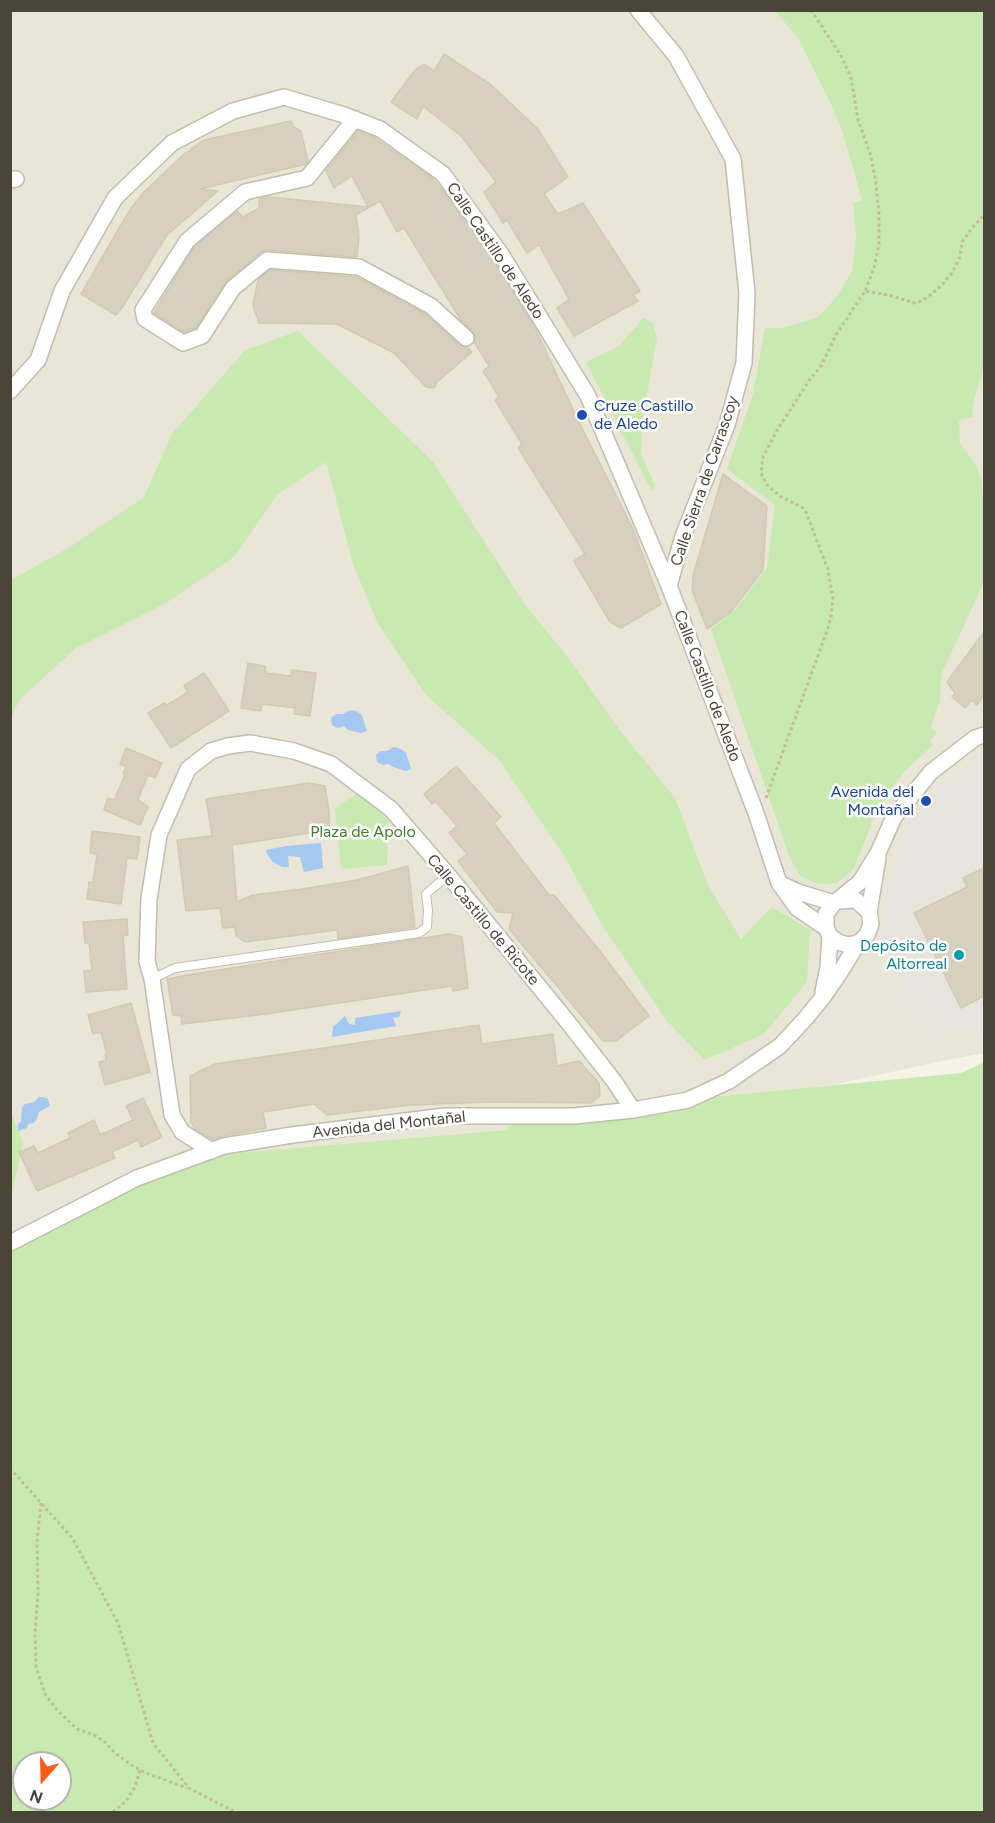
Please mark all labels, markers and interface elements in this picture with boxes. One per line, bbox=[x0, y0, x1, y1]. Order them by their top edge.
street label: Calle Castillo de Aledo bbox=[442, 179, 548, 323]
street label: Calle Sierra de Carrascoy bbox=[667, 393, 743, 569]
place label: Cruze Castillo de Aledo bbox=[594, 396, 694, 434]
marker: Cruze Castillo de Aledo bbox=[575, 408, 589, 422]
street label: Calle Castillo de Aledo bbox=[669, 608, 745, 764]
place label: Avenida del Montañal bbox=[831, 782, 914, 820]
marker: Avenida del Montañal bbox=[919, 794, 933, 808]
park label: Plaza de Apolo bbox=[310, 822, 416, 842]
street label: Calle Castillo de Ricote bbox=[423, 851, 543, 989]
place label: Depósito de Altorreal bbox=[860, 936, 947, 974]
marker: Depósito de Altorreal bbox=[952, 948, 966, 962]
street label: Avenida del Montañal bbox=[312, 1107, 466, 1143]
north arrow bbox=[12, 1751, 72, 1811]
text: N bbox=[27, 1785, 45, 1808]

